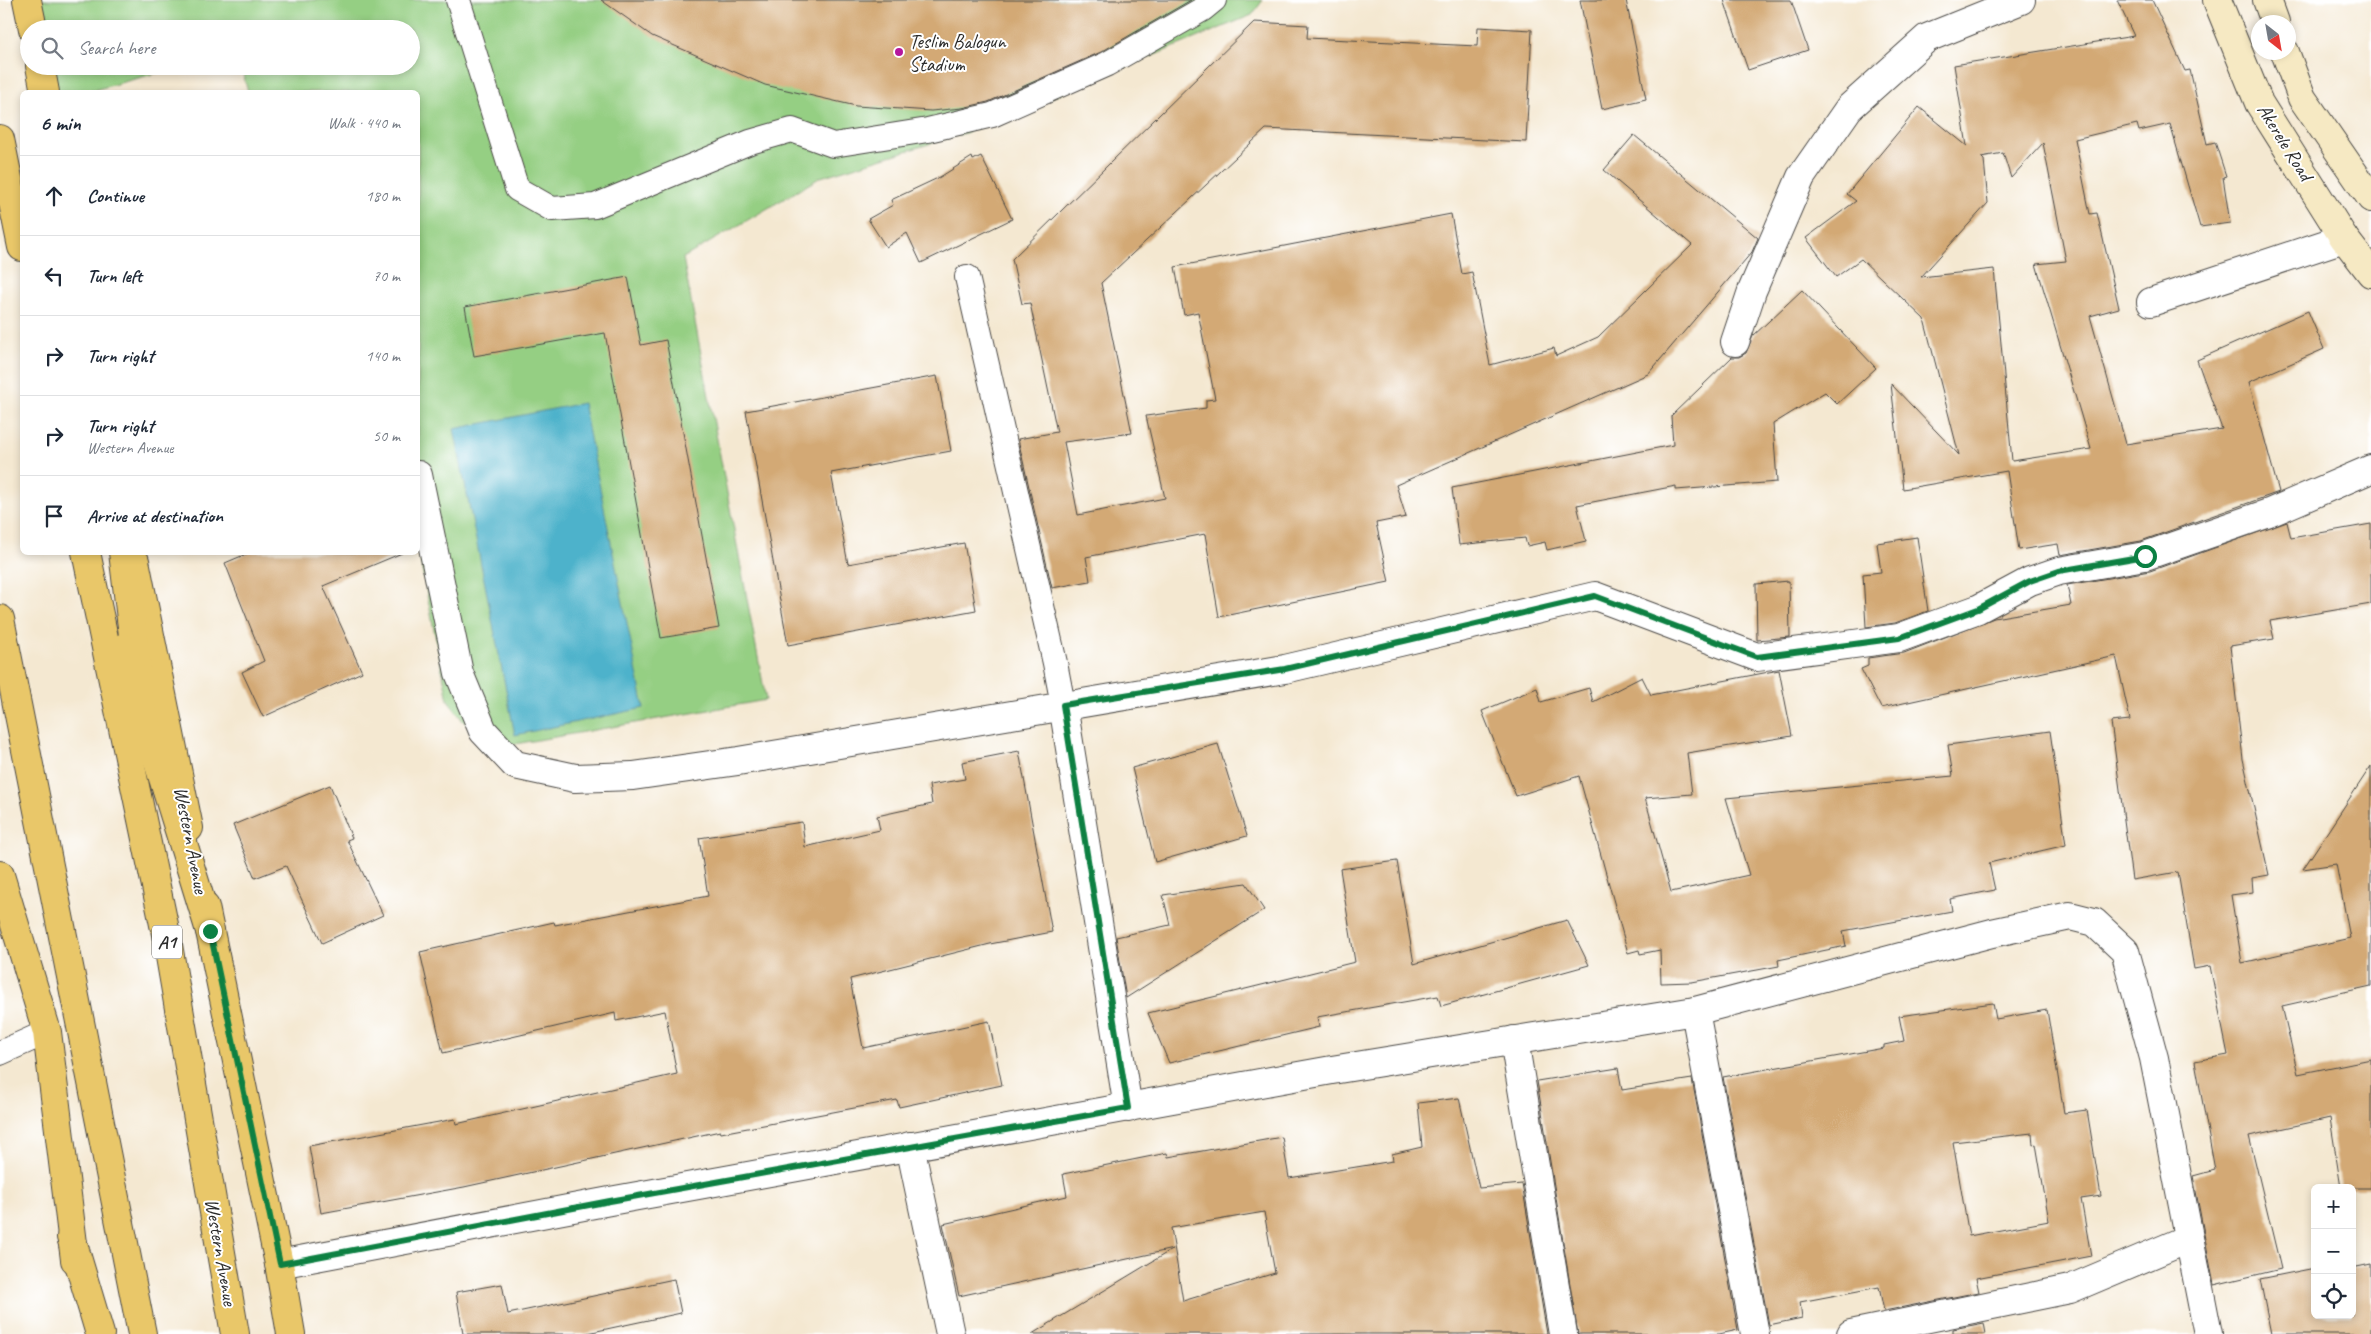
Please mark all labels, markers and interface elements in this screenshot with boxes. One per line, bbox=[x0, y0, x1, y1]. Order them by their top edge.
north arrow bbox=[2251, 15, 2296, 60]
search box bbox=[20, 20, 420, 75]
place label: Teslim Balogun Stadium bbox=[909, 29, 1006, 77]
icon: search bbox=[38, 34, 66, 62]
text: Search here bbox=[78, 36, 155, 60]
marker: Teslim Balogun Stadium bbox=[893, 46, 905, 58]
street label: Akerele Road bbox=[2252, 99, 2320, 188]
text: 6 min bbox=[40, 110, 81, 136]
text: Walk · 440 m bbox=[328, 113, 400, 133]
icon: ahead bbox=[40, 182, 68, 210]
text: Continue bbox=[87, 184, 144, 208]
text: 180 m bbox=[366, 186, 400, 206]
icon: left bbox=[40, 262, 68, 290]
text: Turn left bbox=[87, 264, 142, 288]
text: 70 m bbox=[373, 266, 400, 286]
icon: right bbox=[40, 342, 68, 370]
text: Turn right bbox=[87, 344, 154, 368]
text: 140 m bbox=[366, 346, 400, 366]
text: Turn right bbox=[87, 414, 154, 438]
icon: right bbox=[40, 422, 68, 450]
text: 50 m bbox=[373, 426, 400, 446]
text: Western Avenue bbox=[87, 438, 174, 458]
icon: arrive bbox=[40, 502, 68, 530]
text: Arrive at destination bbox=[87, 504, 223, 528]
route start bbox=[2134, 545, 2157, 568]
street label: Western Avenue bbox=[168, 785, 214, 897]
route end bbox=[199, 920, 222, 943]
road number: A1 bbox=[152, 926, 182, 959]
map controls bbox=[2311, 1184, 2356, 1319]
button: + bbox=[2311, 1184, 2356, 1229]
street label: Western Avenue bbox=[199, 1197, 243, 1309]
button: − bbox=[2311, 1229, 2356, 1274]
button: locate bbox=[2311, 1274, 2356, 1319]

